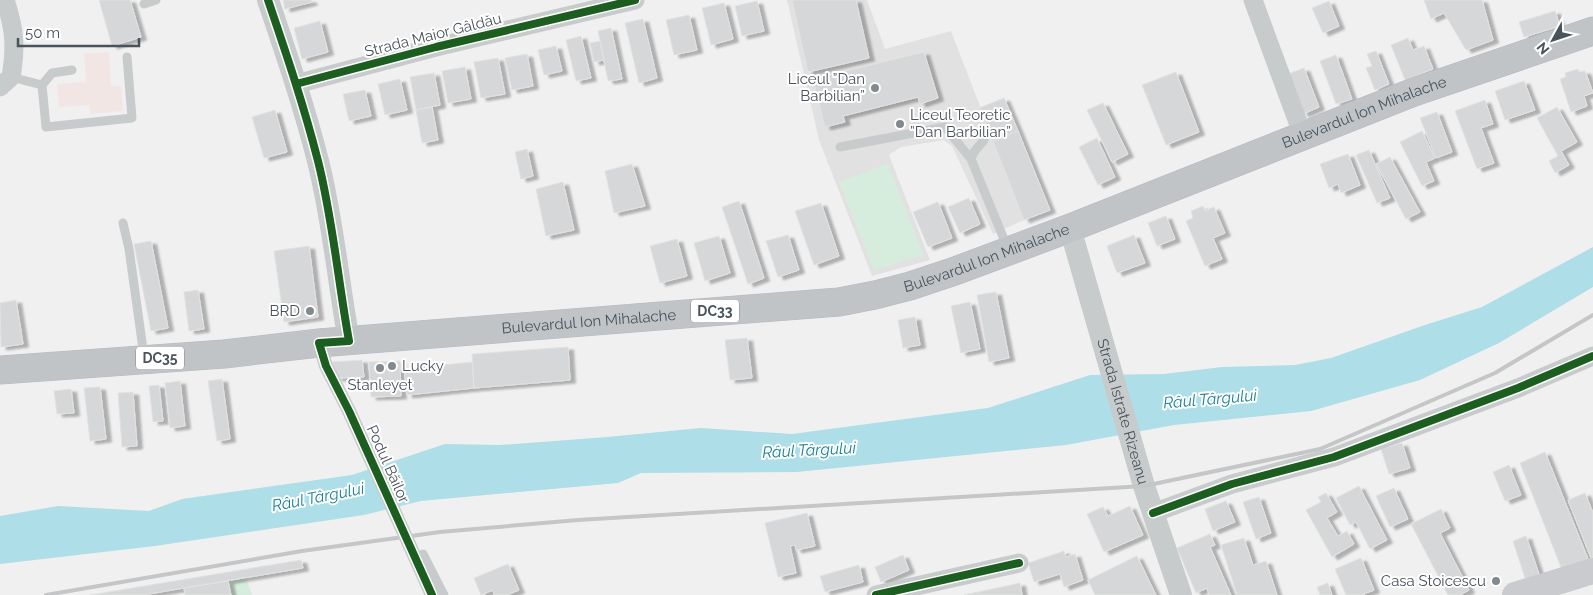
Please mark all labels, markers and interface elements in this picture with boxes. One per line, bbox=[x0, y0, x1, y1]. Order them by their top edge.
street label: Strada Maior Gâldău bbox=[363, 9, 503, 61]
scale bar bbox=[18, 15, 139, 47]
north arrow bbox=[1528, 15, 1578, 65]
text: 50 m bbox=[25, 24, 60, 42]
text: N bbox=[1533, 39, 1553, 58]
place label: Liceul ”Dan Barbilian” bbox=[788, 70, 865, 105]
street label: Bulevardul Ion Mihalache bbox=[1279, 73, 1449, 152]
marker: Liceul ”Dan Barbilian” bbox=[869, 82, 881, 94]
place label: Liceul Teoretic ”Dan Barbilian” bbox=[910, 106, 1011, 141]
marker: Liceul Teoretic ”Dan Barbilian” bbox=[894, 118, 906, 130]
street label: Bulevardul Ion Mihalache bbox=[902, 220, 1072, 296]
road number: DC33 bbox=[691, 300, 739, 322]
place label: BRD bbox=[269, 302, 300, 320]
marker: BRD bbox=[304, 305, 316, 317]
street label: Bulevardul Ion Mihalache bbox=[501, 306, 677, 338]
street label: Strada Istrate Rizeanu bbox=[1093, 337, 1152, 487]
road number: DC35 bbox=[136, 346, 184, 369]
place label: Lucky bbox=[402, 357, 444, 375]
marker: Lucky bbox=[386, 360, 398, 372]
marker: Stanleyet bbox=[374, 362, 386, 374]
place label: Stanleyet bbox=[347, 376, 413, 394]
water label: Râul Târgului bbox=[1163, 385, 1258, 413]
street label: Podul Băilor bbox=[363, 422, 414, 506]
water label: Râul Târgului bbox=[762, 438, 857, 462]
water label: Râul Târgului bbox=[270, 479, 366, 515]
place label: Casa Stoicescu bbox=[1381, 572, 1486, 590]
marker: Casa Stoicescu bbox=[1490, 575, 1502, 587]

